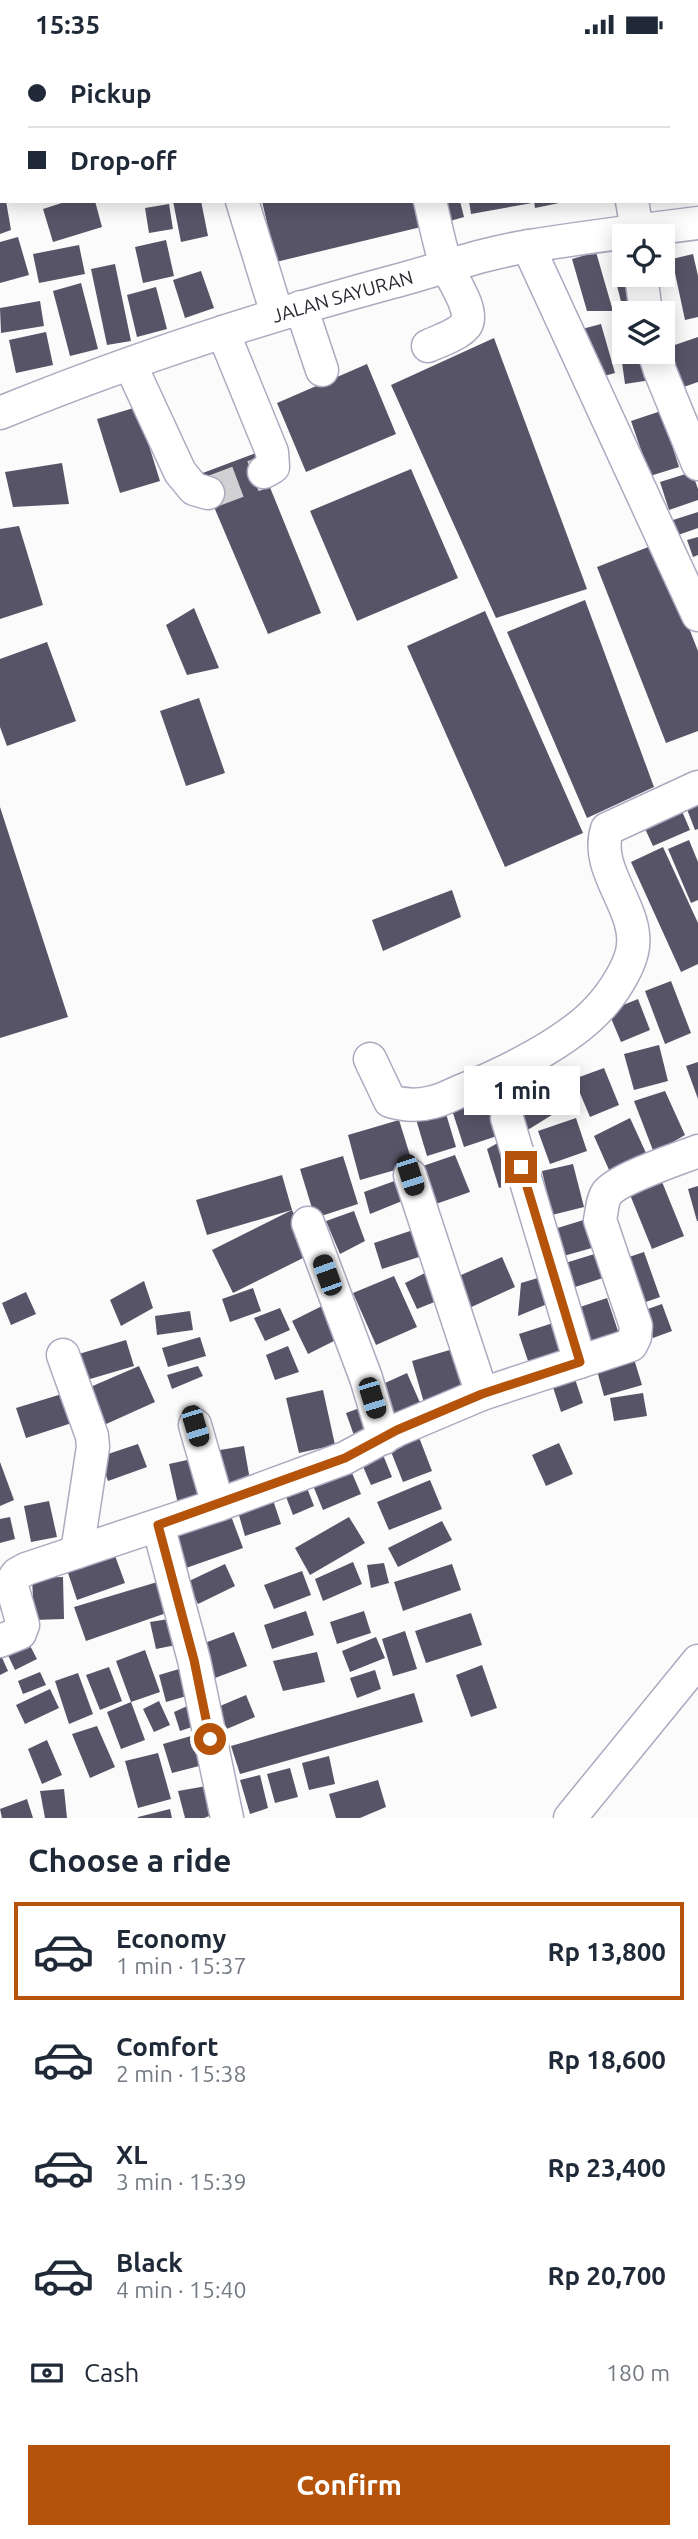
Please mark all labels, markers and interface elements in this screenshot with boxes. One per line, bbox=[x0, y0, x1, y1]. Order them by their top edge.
text: 15:35 bbox=[35, 10, 100, 39]
text: Pickup bbox=[70, 79, 152, 108]
text: Drop-off bbox=[70, 146, 177, 175]
map controls bbox=[612, 224, 675, 364]
button: locate bbox=[612, 224, 675, 287]
street label: JALAN SAYURAN bbox=[269, 266, 415, 327]
button: layers bbox=[612, 301, 675, 364]
callout: 1 min bbox=[463, 1065, 579, 1115]
text: 1 min bbox=[493, 1078, 551, 1103]
route end bbox=[505, 1151, 537, 1183]
car bbox=[394, 1152, 427, 1198]
car bbox=[310, 1252, 345, 1298]
car bbox=[356, 1375, 389, 1421]
car bbox=[179, 1403, 212, 1449]
route start bbox=[194, 1723, 226, 1755]
text: Choose a ride bbox=[28, 1842, 231, 1878]
icon: car bbox=[32, 1920, 95, 1983]
text: Economy bbox=[116, 1924, 226, 1953]
text: Rp 13,800 bbox=[547, 1937, 666, 1966]
text: 1 min · 15:37 bbox=[116, 1953, 247, 1978]
icon: car bbox=[32, 2028, 95, 2091]
text: Comfort bbox=[116, 2032, 219, 2061]
text: Rp 18,600 bbox=[547, 2045, 666, 2074]
text: 2 min · 15:38 bbox=[116, 2061, 247, 2086]
icon: car bbox=[32, 2136, 95, 2199]
text: XL bbox=[116, 2140, 147, 2169]
text: Rp 23,400 bbox=[547, 2153, 666, 2182]
text: 3 min · 15:39 bbox=[116, 2169, 247, 2194]
icon: car bbox=[32, 2244, 95, 2307]
text: Black bbox=[116, 2248, 183, 2277]
text: Rp 20,700 bbox=[547, 2261, 666, 2290]
text: 4 min · 15:40 bbox=[116, 2277, 247, 2302]
icon: cash bbox=[28, 2354, 66, 2392]
text: Cash bbox=[84, 2358, 139, 2387]
text: 180 m bbox=[606, 2360, 670, 2385]
button: Confirm bbox=[28, 2445, 670, 2525]

